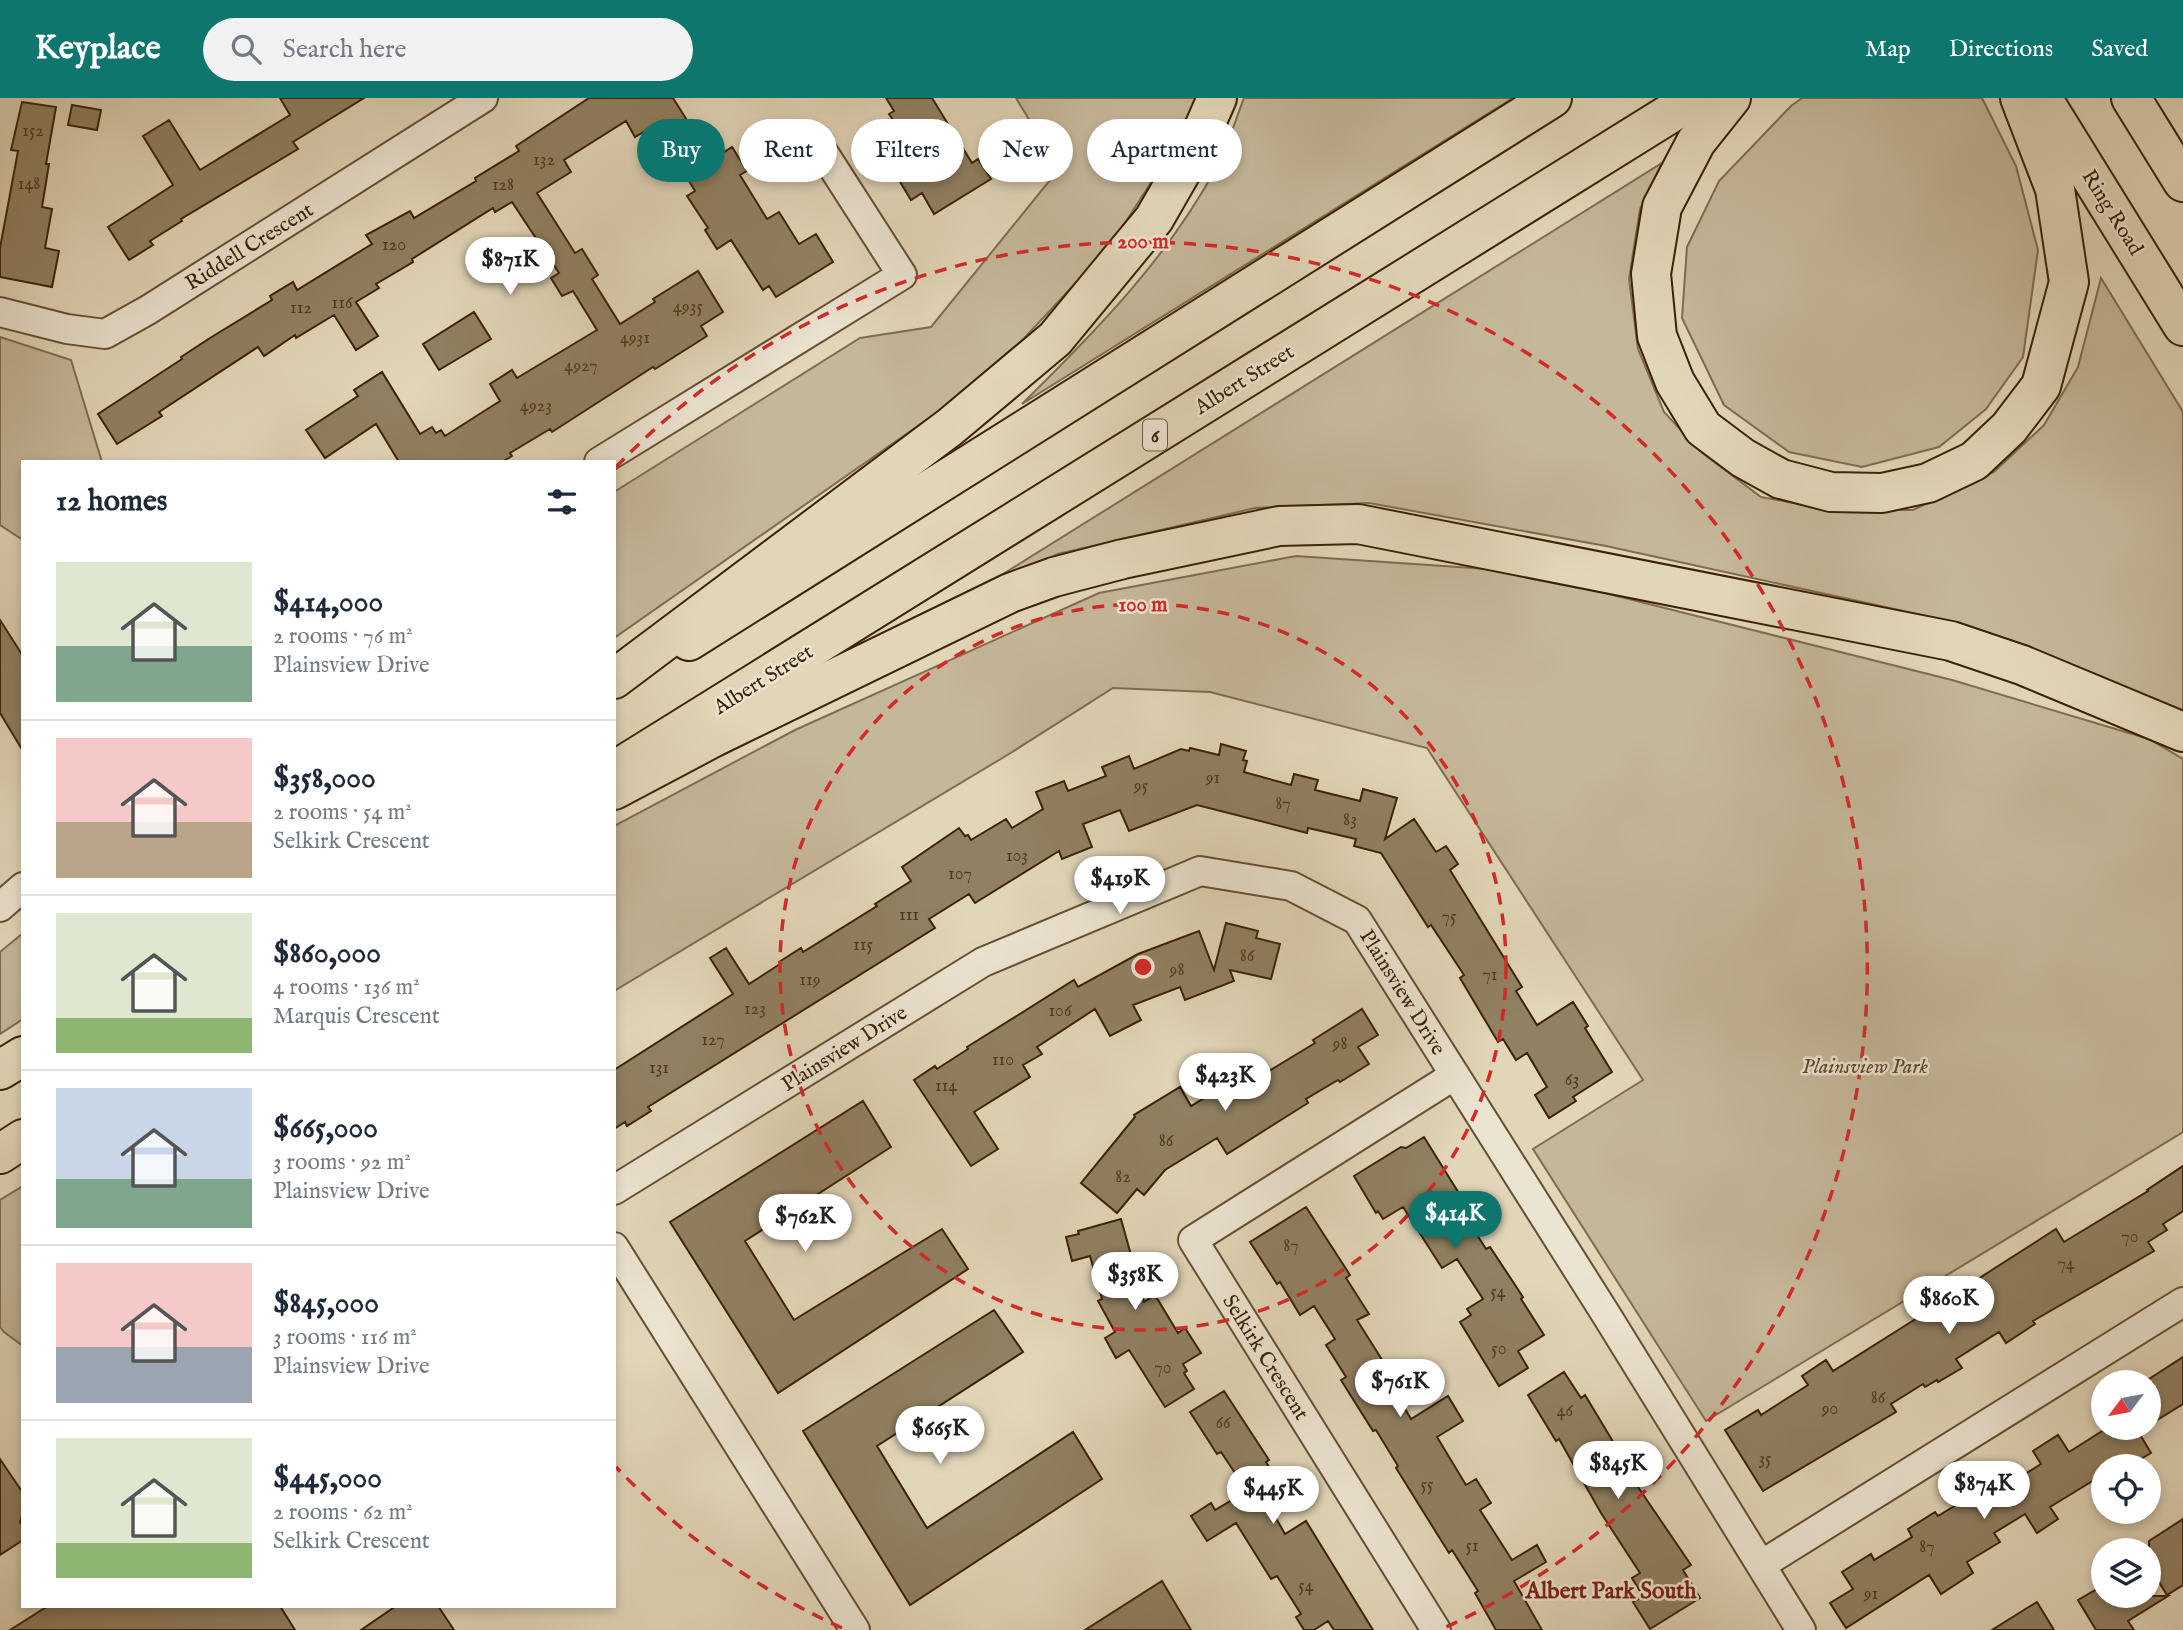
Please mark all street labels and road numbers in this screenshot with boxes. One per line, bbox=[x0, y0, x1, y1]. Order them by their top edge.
street label: Ring Road bbox=[2075, 165, 2149, 261]
street label: Riddell Crescent bbox=[181, 197, 319, 297]
street label: Albert Street bbox=[1189, 339, 1300, 422]
road number: 6 bbox=[1143, 420, 1167, 450]
street label: Albert Street bbox=[708, 639, 819, 722]
street label: Plainsview Drive bbox=[1352, 925, 1451, 1061]
street label: Plainsview Drive bbox=[777, 1000, 913, 1099]
street label: Selkirk Crescent bbox=[1215, 1290, 1314, 1426]

